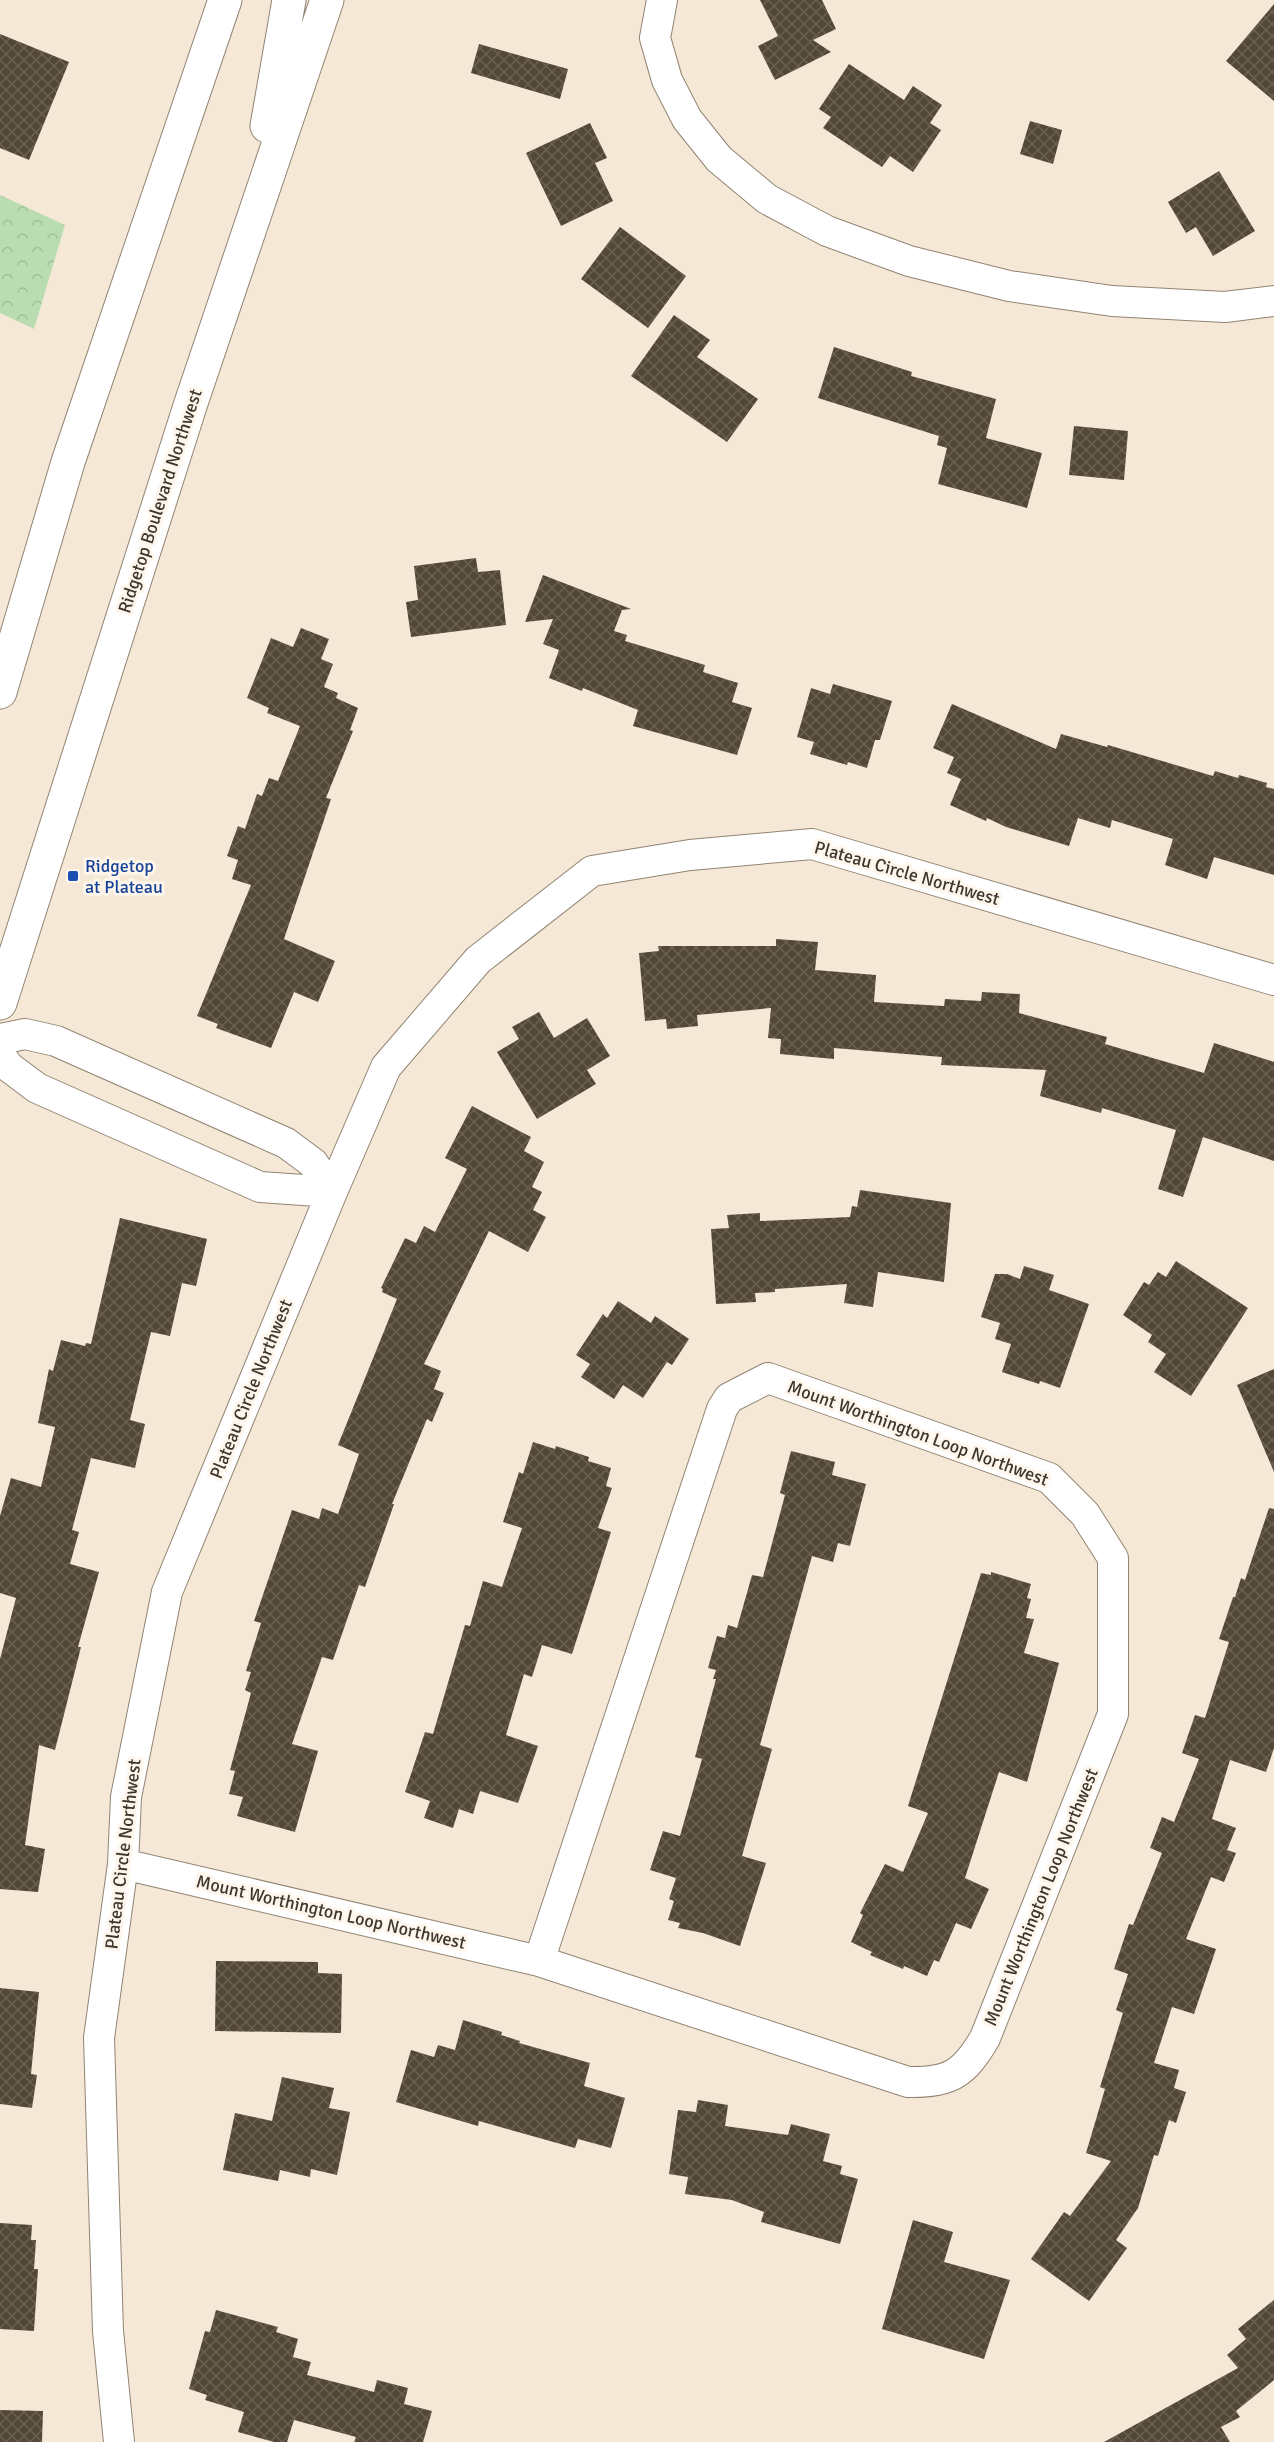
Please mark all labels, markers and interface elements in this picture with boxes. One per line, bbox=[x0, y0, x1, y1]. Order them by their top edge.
street label: Ridgetop Boulevard Northwest bbox=[113, 386, 207, 616]
street label: Plateau Circle Northwest bbox=[812, 836, 1002, 910]
place label: Ridgetop at Plateau bbox=[85, 855, 163, 898]
marker: Ridgetop at Plateau bbox=[66, 869, 80, 883]
street label: Plateau Circle Northwest bbox=[205, 1296, 297, 1482]
street label: Mount Worthington Loop Northwest bbox=[785, 1375, 1051, 1491]
street label: Plateau Circle Northwest bbox=[100, 1758, 146, 1950]
street label: Mount Worthington Loop Northwest bbox=[979, 1765, 1103, 2029]
street label: Mount Worthington Loop Northwest bbox=[194, 1870, 468, 1954]

